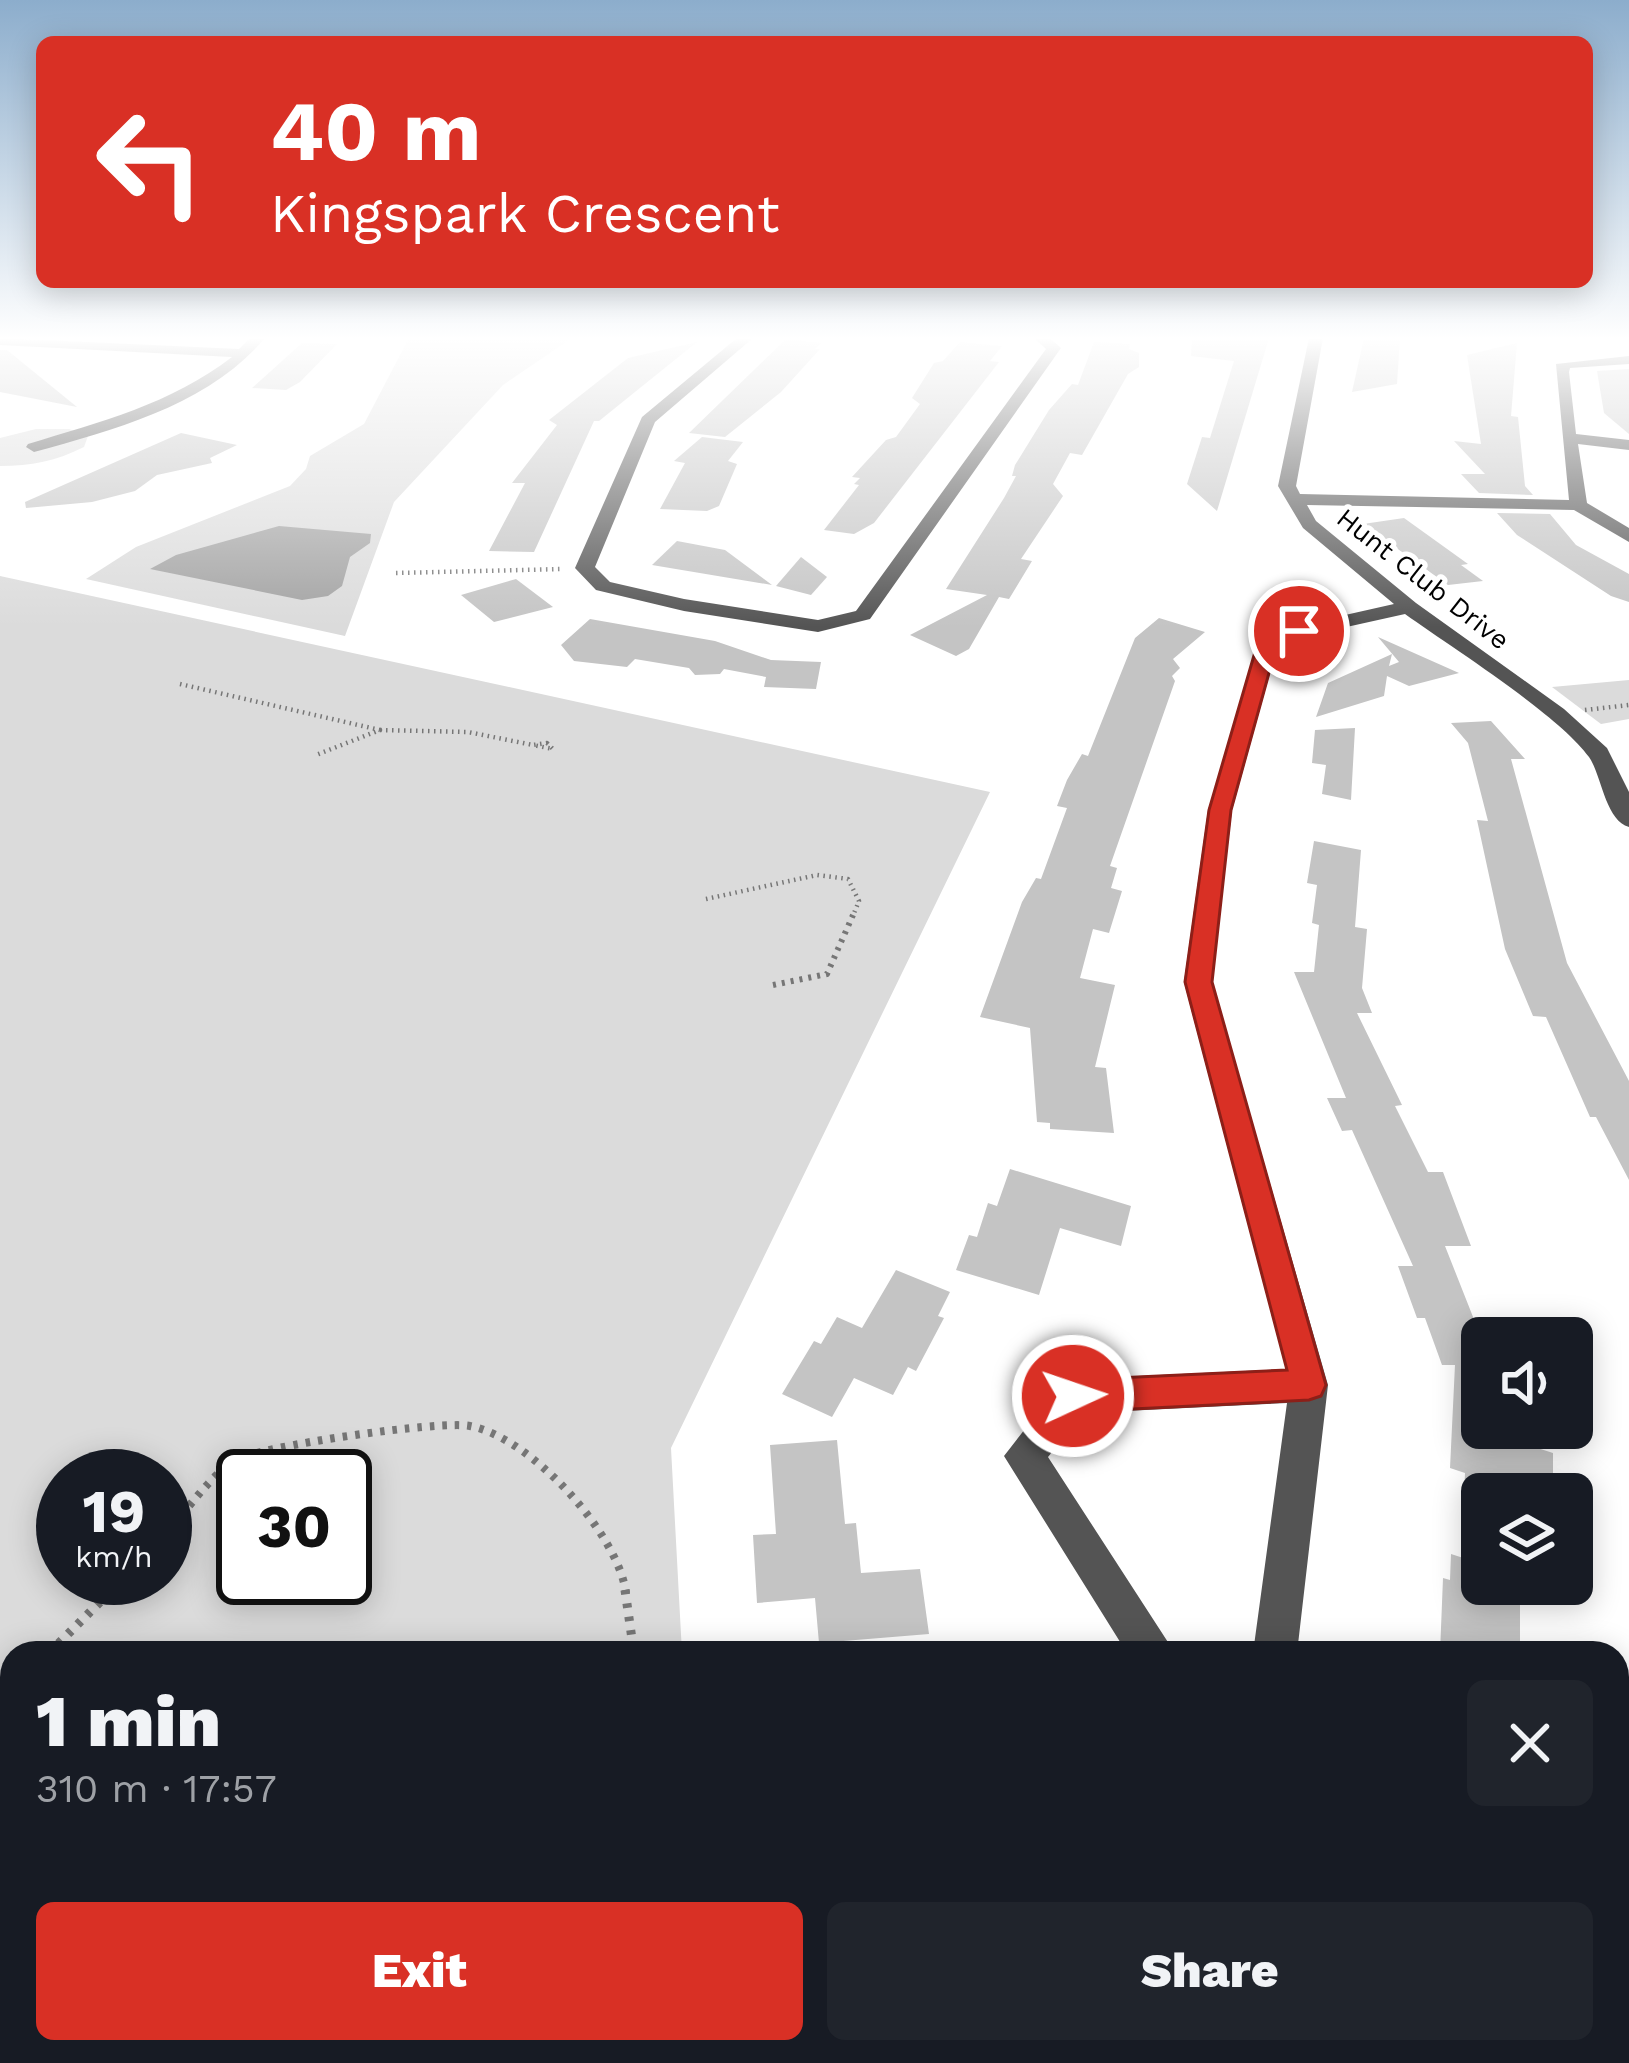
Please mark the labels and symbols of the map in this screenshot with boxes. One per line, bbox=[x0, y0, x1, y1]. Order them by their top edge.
street label: Hunt Club Drive bbox=[1330, 502, 1516, 656]
pin bbox=[1248, 580, 1350, 682]
position arrow bbox=[1010, 1333, 1136, 1459]
speed limit sign: 30 bbox=[216, 1449, 372, 1605]

